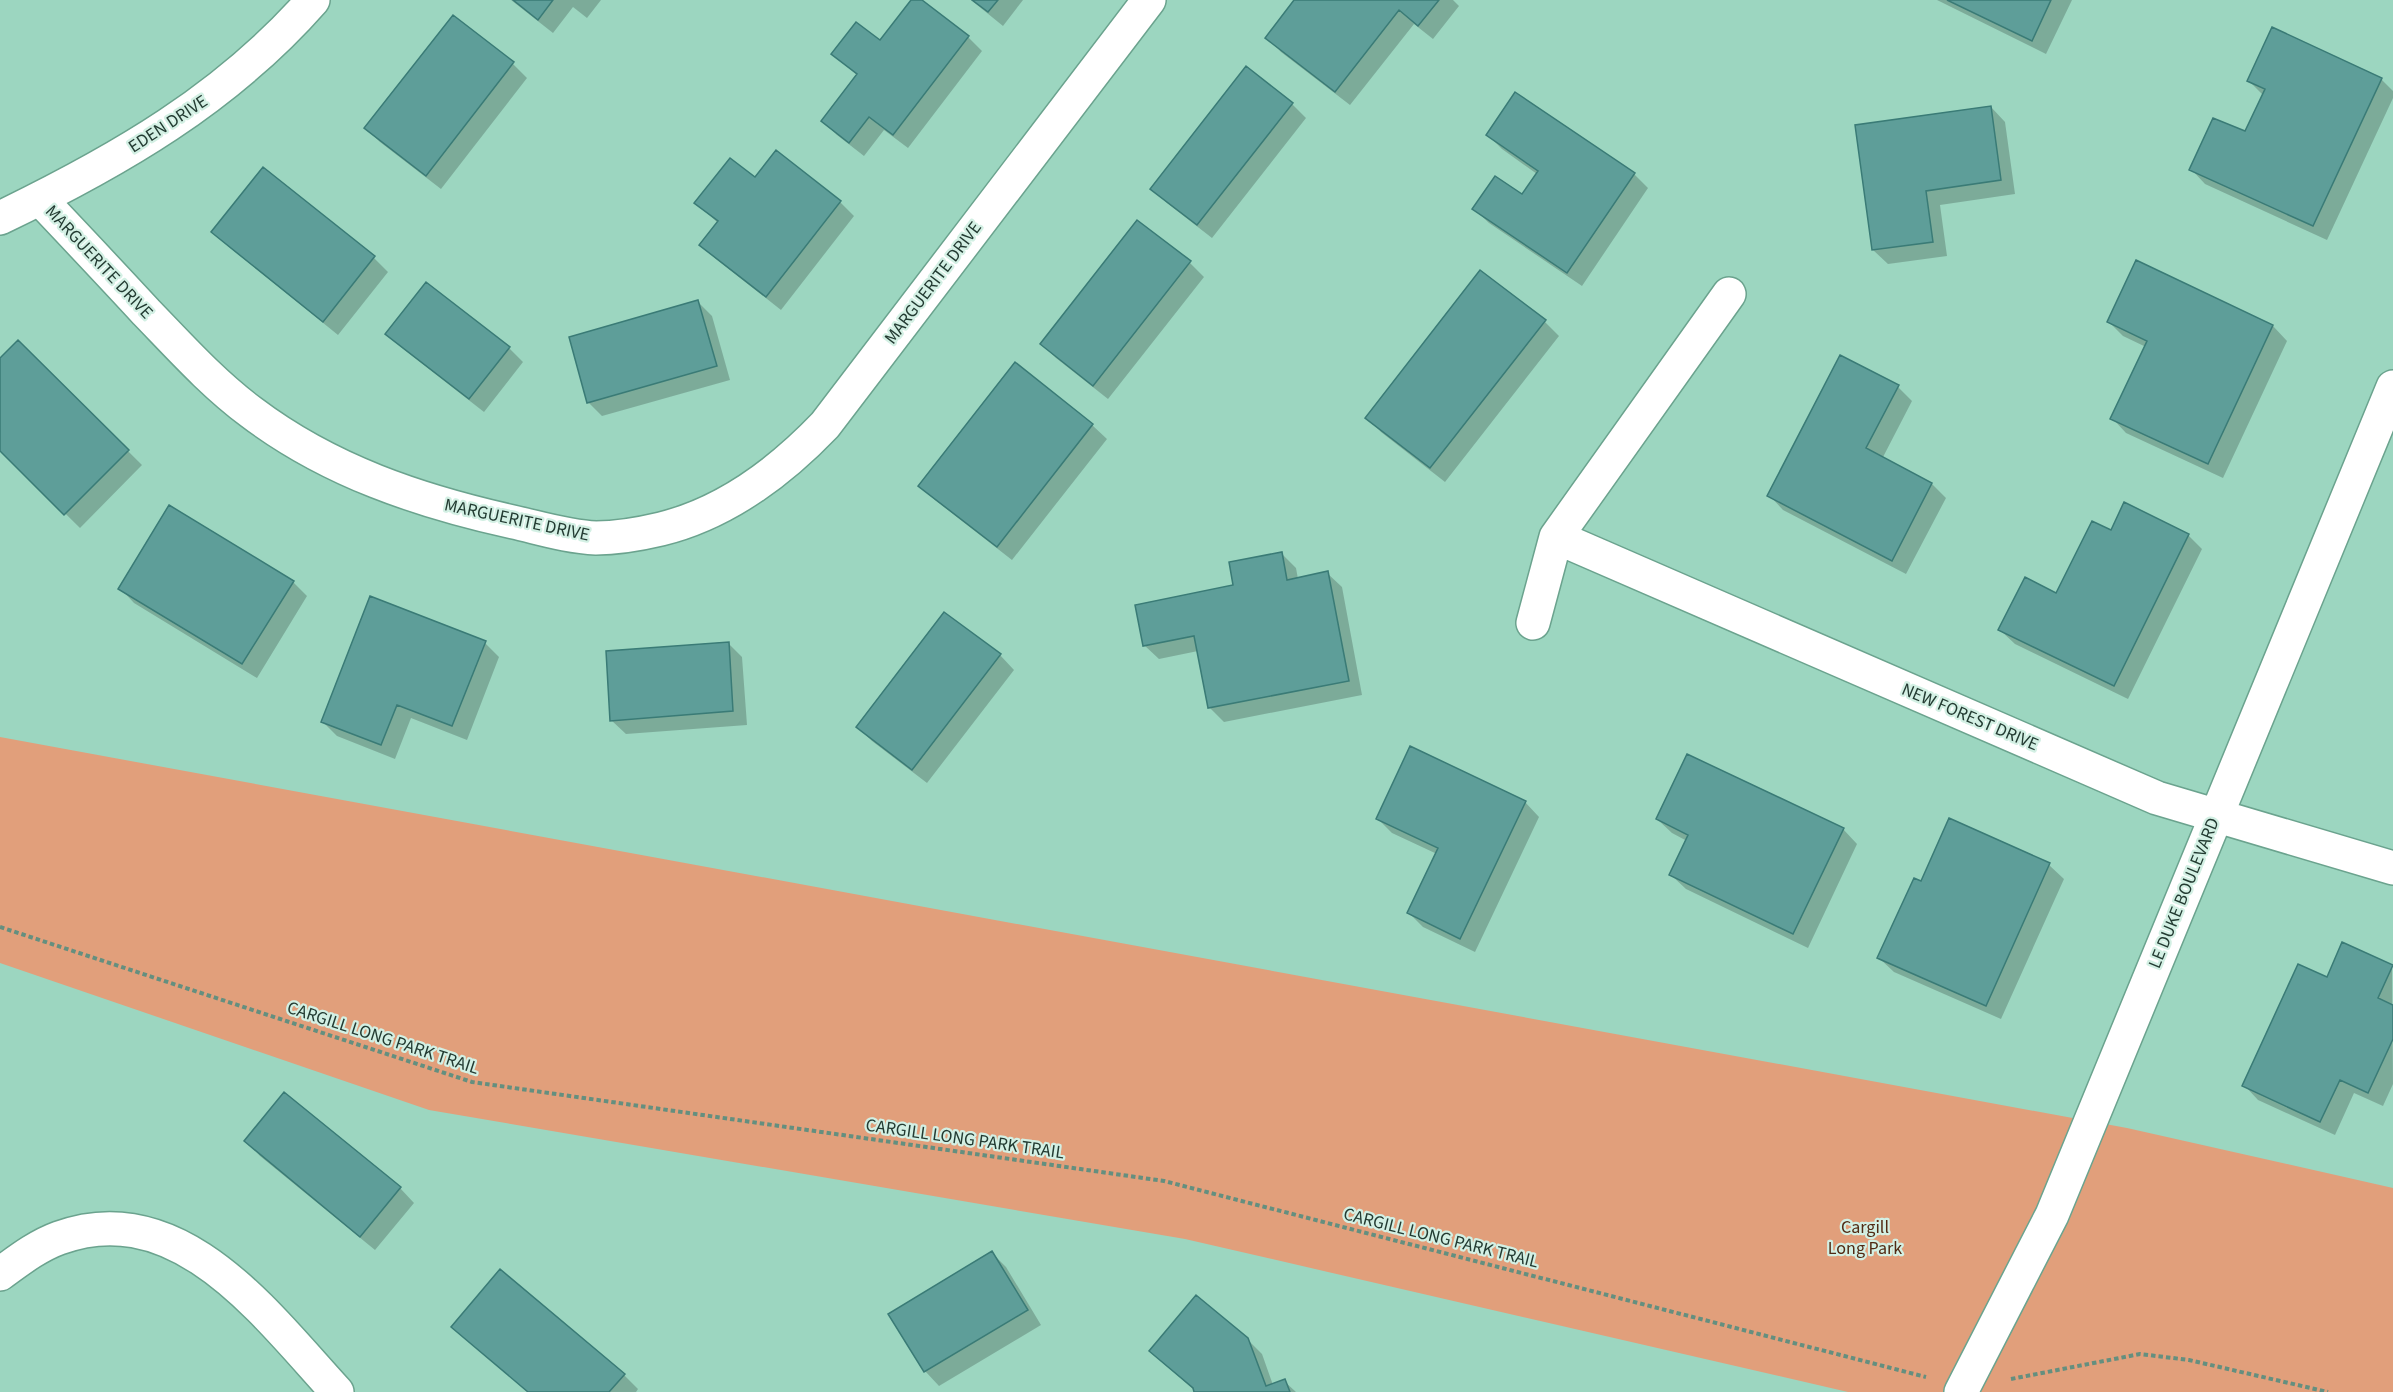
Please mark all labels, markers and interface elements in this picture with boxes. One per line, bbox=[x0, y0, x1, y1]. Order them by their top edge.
street label: EDEN DRIVE bbox=[123, 89, 213, 159]
street label: MARGUERITE DRIVE bbox=[39, 199, 159, 325]
street label: MARGUERITE DRIVE bbox=[879, 216, 987, 350]
street label: MARGUERITE DRIVE bbox=[442, 492, 592, 548]
street label: NEW FOREST DRIVE bbox=[1898, 677, 2042, 757]
street label: LE DUKE BOULEVARD bbox=[2142, 814, 2226, 972]
street label: CARGILL LONG PARK TRAIL bbox=[284, 995, 482, 1081]
street label: CARGILL LONG PARK TRAIL bbox=[864, 1113, 1066, 1165]
street label: CARGILL LONG PARK TRAIL bbox=[1341, 1202, 1541, 1274]
park label: Cargill Long Park bbox=[1828, 1215, 1902, 1261]

